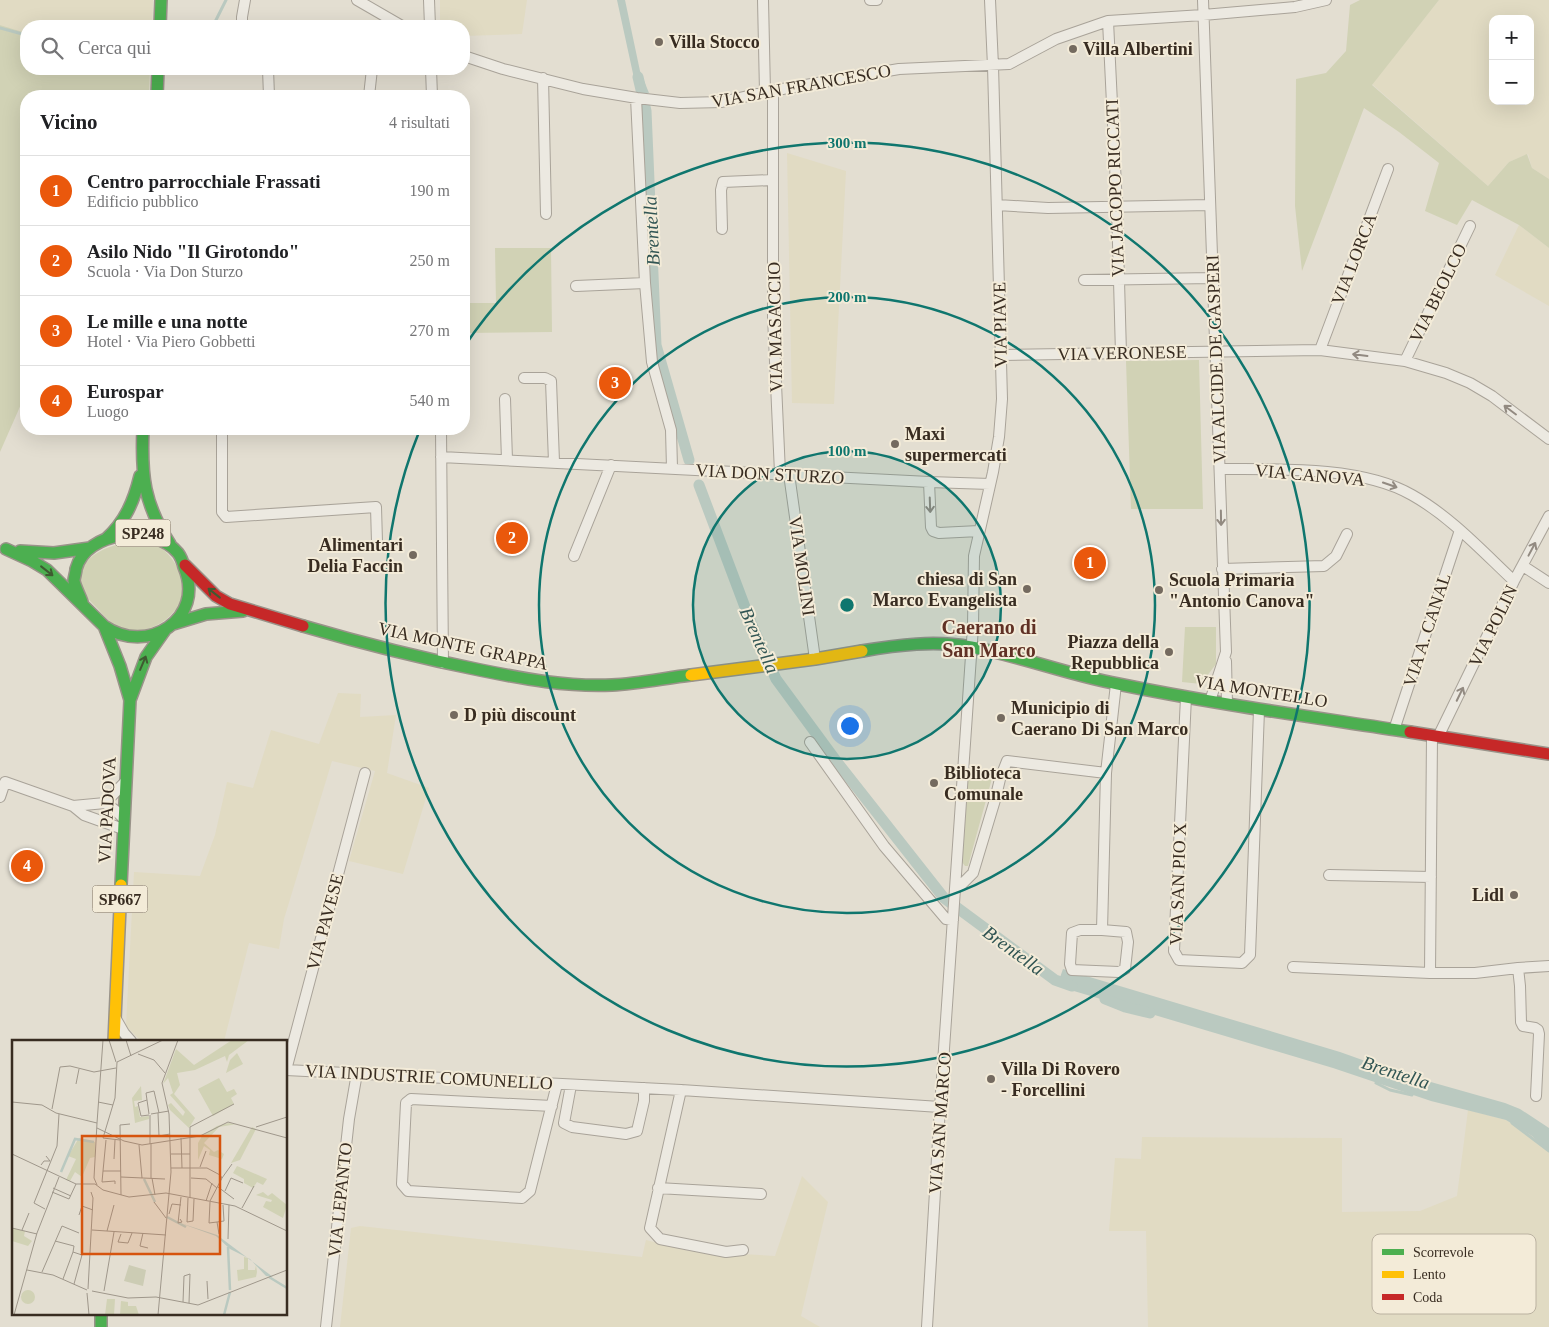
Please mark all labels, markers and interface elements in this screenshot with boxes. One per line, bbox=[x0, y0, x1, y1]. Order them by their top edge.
map controls bbox=[1489, 15, 1534, 105]
button: + bbox=[1489, 15, 1534, 60]
search box bbox=[20, 20, 470, 75]
place label: Villa Stocco bbox=[669, 32, 760, 52]
icon: search bbox=[38, 34, 66, 62]
marker: Villa Stocco bbox=[653, 36, 665, 48]
text: Cerca qui bbox=[78, 37, 151, 58]
place label: Villa Albertini bbox=[1083, 39, 1193, 59]
marker: Villa Albertini bbox=[1067, 43, 1079, 55]
street label: VIA SAN FRANCESCO bbox=[710, 60, 892, 112]
button: − bbox=[1489, 60, 1534, 105]
street label: VIA JACOPO RICCATI bbox=[1102, 99, 1128, 277]
text: Vicino bbox=[40, 110, 98, 134]
text: 4 risultati bbox=[389, 114, 450, 131]
text: 300 m bbox=[828, 135, 867, 151]
text: Centro parrocchiale Frassati bbox=[87, 171, 321, 192]
text: 1 bbox=[52, 182, 60, 199]
text: 190 m bbox=[410, 182, 450, 199]
text: Edificio pubblico bbox=[87, 193, 199, 210]
water label: Brentella bbox=[639, 195, 664, 266]
street label: VIA LORCA bbox=[1327, 210, 1381, 308]
street label: VIA BEOLCO bbox=[1405, 240, 1471, 346]
text: Asilo Nido "Il Girotondo" bbox=[87, 241, 299, 262]
text: 2 bbox=[52, 252, 60, 269]
text: 250 m bbox=[410, 252, 450, 269]
street label: VIA ALCIDE DE GASPERI bbox=[1202, 254, 1230, 464]
street label: VIA MASACCIO bbox=[764, 262, 786, 392]
text: Scuola · Via Don Sturzo bbox=[87, 263, 243, 280]
street label: VIA PIAVE bbox=[989, 282, 1011, 368]
text: 200 m bbox=[828, 289, 867, 305]
text: Le mille e una notte bbox=[87, 311, 247, 332]
text: 3 bbox=[52, 322, 60, 339]
text: 270 m bbox=[410, 322, 450, 339]
text: Hotel · Via Piero Gobbetti bbox=[87, 333, 256, 350]
street label: VIA VERONESE bbox=[1057, 342, 1187, 364]
one-way arrow bbox=[1352, 350, 1368, 360]
pin: 3 bbox=[599, 364, 631, 402]
text: Eurospar bbox=[87, 381, 164, 402]
text: 4 bbox=[52, 392, 60, 409]
text: 540 m bbox=[410, 392, 450, 409]
text: Luogo bbox=[87, 403, 129, 420]
one-way arrow bbox=[1504, 404, 1517, 415]
place label: Maxi supermercati bbox=[905, 424, 1007, 465]
marker: Maxi supermercati bbox=[889, 438, 901, 450]
text: 100 m bbox=[828, 443, 867, 459]
street label: VIA DON STURZO bbox=[695, 460, 845, 488]
street label: VIA CANOVA bbox=[1254, 460, 1366, 490]
one-way arrow bbox=[1382, 481, 1397, 490]
one-way arrow bbox=[925, 497, 934, 513]
one-way arrow bbox=[1216, 510, 1226, 526]
street label: VIA MOLINI bbox=[785, 515, 819, 617]
pin: 2 bbox=[496, 519, 528, 557]
road number: SP248 bbox=[116, 520, 170, 546]
place label: Alimentari Delia Faccin bbox=[308, 535, 403, 576]
one-way arrow bbox=[1528, 542, 1537, 557]
pin: 1 bbox=[1074, 544, 1106, 582]
marker: Alimentari Delia Faccin bbox=[407, 549, 419, 561]
one-way arrow bbox=[40, 566, 53, 577]
place label: chiesa di San Marco Evangelista bbox=[873, 569, 1017, 610]
place label: Scuola Primaria "Antonio Canova" bbox=[1169, 570, 1315, 611]
street label: VIA A. CANAL bbox=[1399, 571, 1455, 689]
street label: VIA POLIN bbox=[1465, 582, 1521, 670]
marker: chiesa di San Marco Evangelista bbox=[1021, 583, 1033, 595]
marker: Scuola Primaria "Antonio Canova" bbox=[1153, 584, 1165, 596]
one-way arrow bbox=[208, 588, 221, 599]
centre of rings bbox=[838, 596, 856, 614]
water label: Brentella bbox=[736, 604, 783, 676]
district label: Caerano di San Marco bbox=[942, 616, 1037, 661]
street label: VIA MONTE GRAPPA bbox=[376, 618, 550, 674]
place label: Piazza della Repubblica bbox=[1068, 632, 1159, 673]
marker: Piazza della Repubblica bbox=[1163, 646, 1175, 658]
one-way arrow bbox=[139, 656, 149, 671]
street label: VIA MONTELLO bbox=[1193, 671, 1329, 711]
one-way arrow bbox=[1455, 686, 1465, 701]
place label: Municipio di Caerano Di San Marco bbox=[1011, 698, 1188, 739]
place label: D più discount bbox=[464, 705, 576, 725]
marker: D più discount bbox=[448, 709, 460, 721]
marker: Municipio di Caerano Di San Marco bbox=[995, 712, 1007, 724]
your location bbox=[837, 713, 863, 739]
street label: VIA PADOVA bbox=[94, 756, 120, 864]
place label: Biblioteca Comunale bbox=[944, 763, 1023, 804]
marker: Biblioteca Comunale bbox=[928, 777, 940, 789]
street label: VIA SAN PIO X bbox=[1166, 822, 1190, 946]
pin: 4 bbox=[11, 847, 43, 885]
street label: VIA PAVESE bbox=[302, 871, 348, 973]
place label: Lidl bbox=[1472, 885, 1504, 905]
road number: SP667 bbox=[92, 886, 148, 912]
marker: Lidl bbox=[1508, 889, 1520, 901]
water label: Brentella bbox=[979, 921, 1048, 979]
inset map bbox=[12, 1040, 288, 1314]
street label: VIA SAN MARCO bbox=[925, 1051, 955, 1195]
water label: Brentella bbox=[1359, 1052, 1432, 1093]
place label: Villa Di Rovero - Forcellini bbox=[1001, 1059, 1120, 1100]
street label: VIA INDUSTRIE COMUNELLO bbox=[305, 1061, 553, 1093]
marker: Villa Di Rovero - Forcellini bbox=[985, 1073, 997, 1085]
street label: VIA LEPANTO bbox=[324, 1142, 356, 1258]
legend bbox=[1372, 1234, 1536, 1314]
text: Scorrevole bbox=[1413, 1245, 1474, 1260]
text: Lento bbox=[1413, 1267, 1446, 1282]
text: Coda bbox=[1413, 1290, 1443, 1305]

